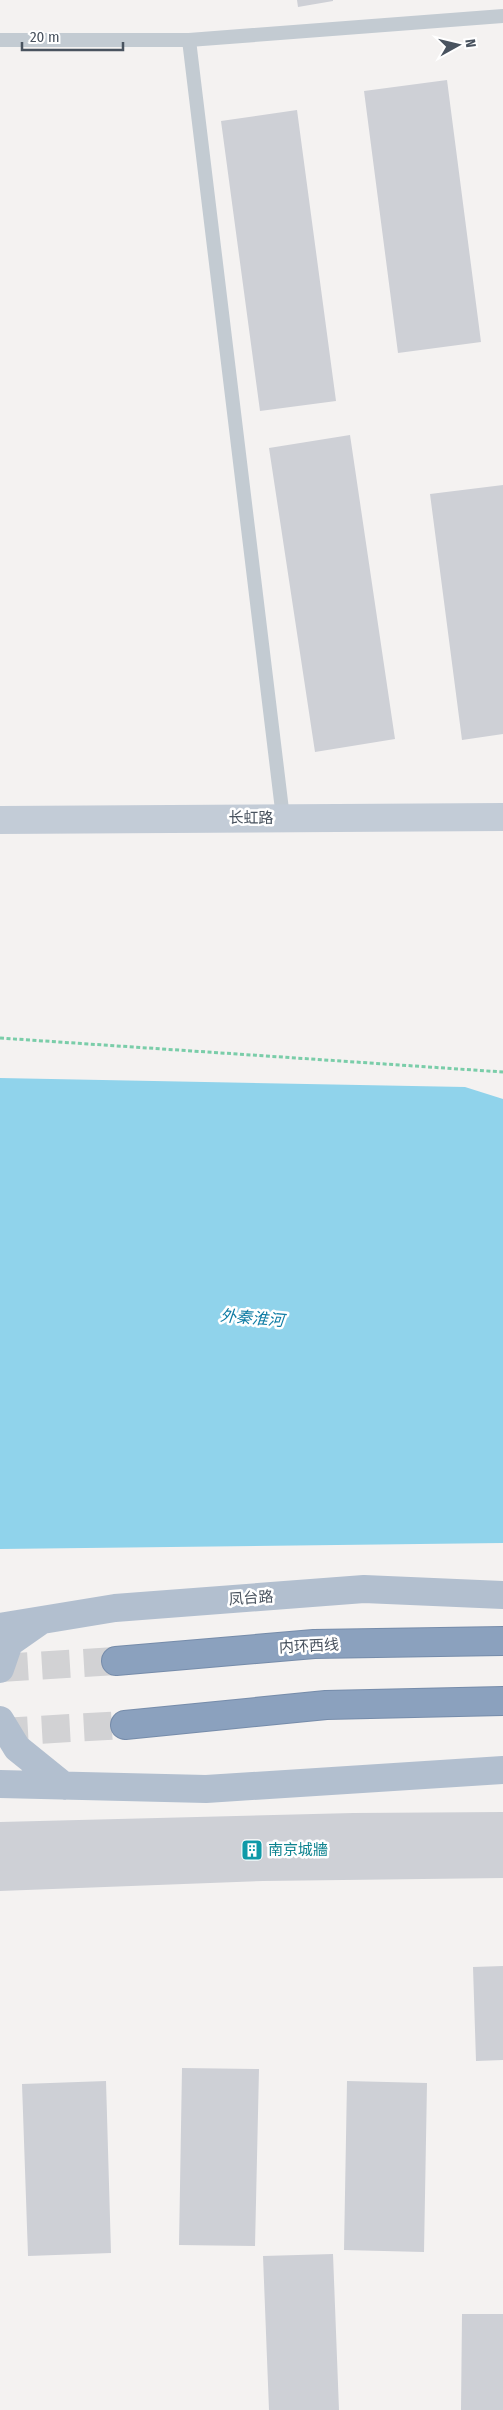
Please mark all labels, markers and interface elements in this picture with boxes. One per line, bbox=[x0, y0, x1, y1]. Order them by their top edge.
scale bar bbox=[22, 20, 124, 52]
north arrow bbox=[433, 20, 483, 70]
text: 20 m bbox=[30, 28, 60, 46]
text: N bbox=[461, 38, 479, 49]
street label: 长虹路 bbox=[228, 809, 274, 827]
water label: 外秦淮河 bbox=[219, 1306, 288, 1331]
street label: 凤台路 bbox=[228, 1587, 274, 1609]
street label: 内环西线 bbox=[279, 1635, 339, 1657]
building icon: 南京城牆 bbox=[240, 1838, 264, 1862]
place label: 南京城牆 bbox=[268, 1841, 328, 1859]

